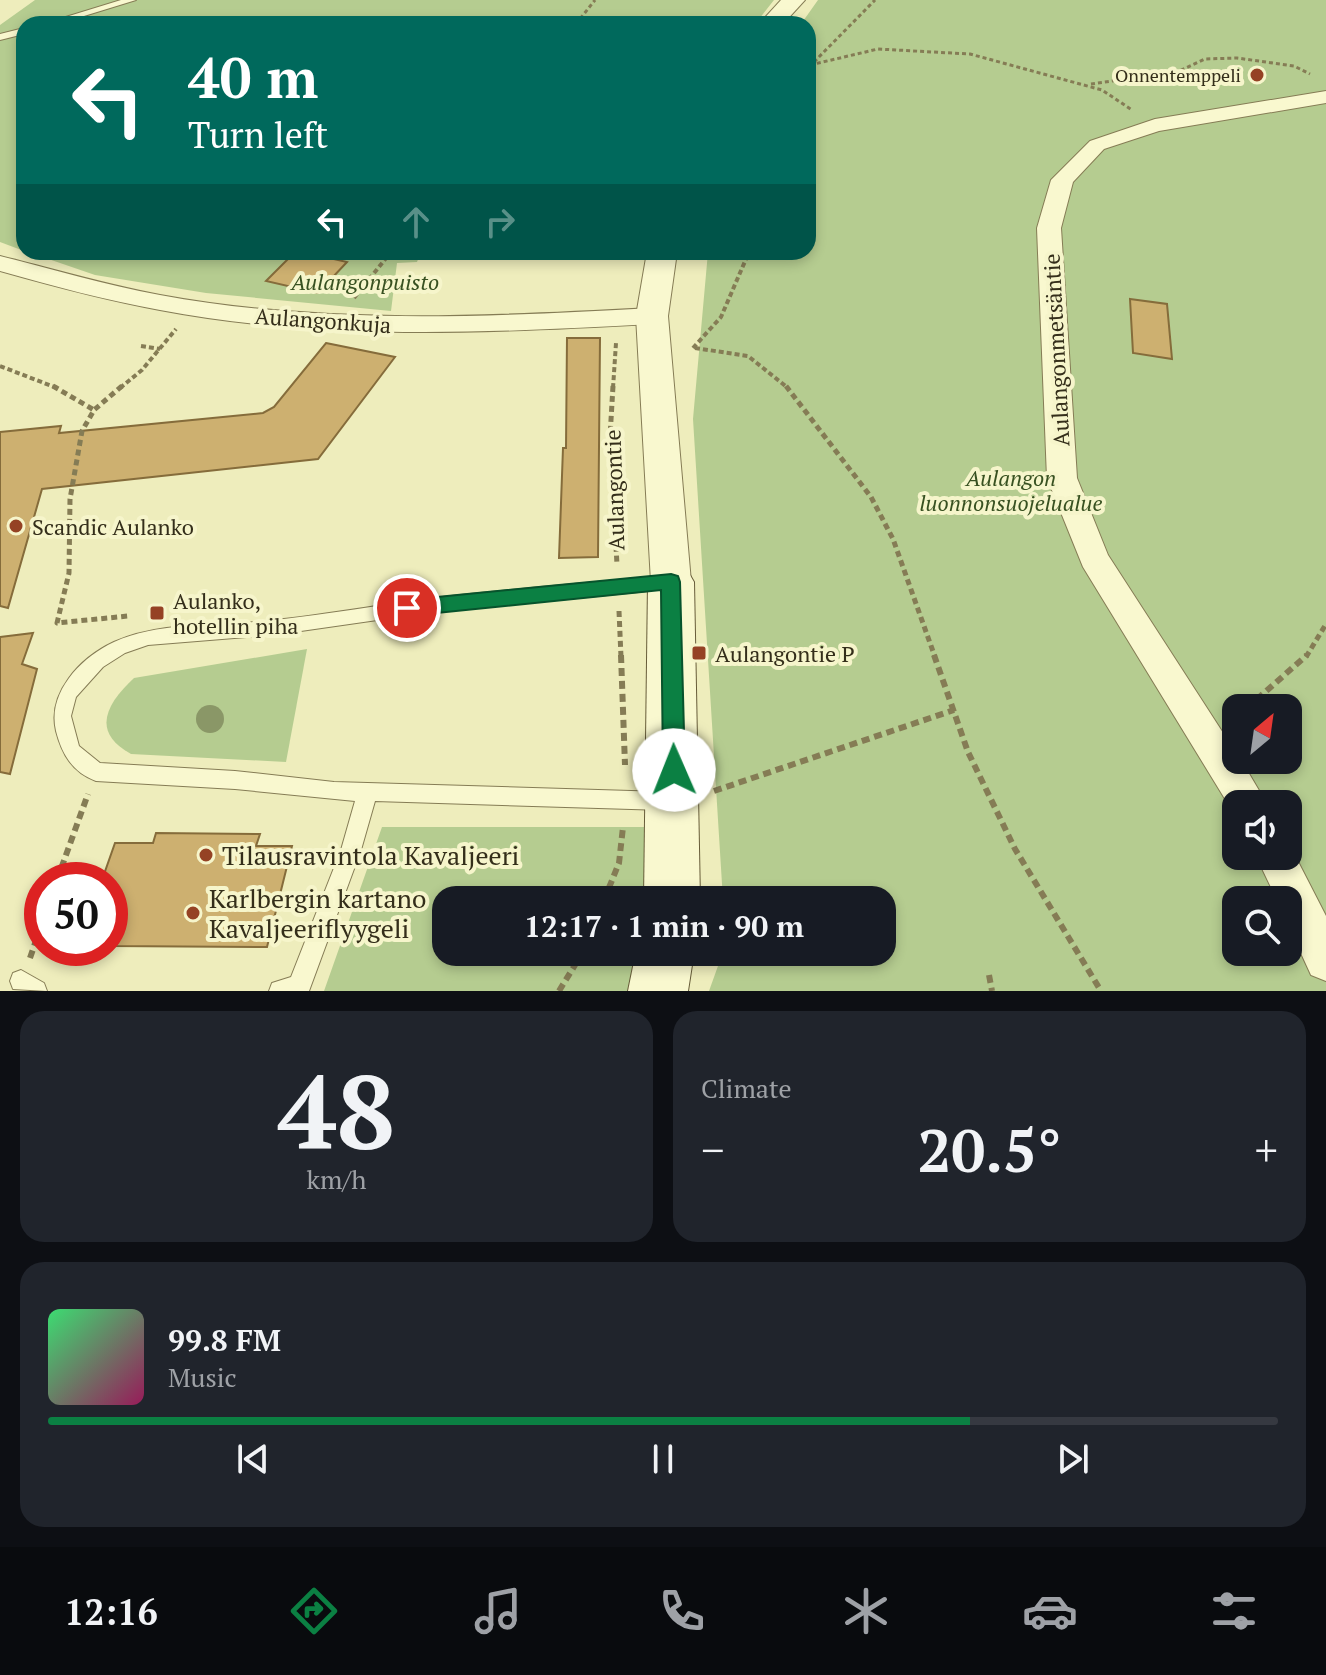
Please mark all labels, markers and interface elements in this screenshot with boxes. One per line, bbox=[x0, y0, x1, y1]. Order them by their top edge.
text: 40 m bbox=[188, 40, 318, 114]
icon: left bbox=[56, 48, 160, 152]
place label: Onnentemppeli bbox=[1115, 63, 1241, 87]
marker: Onnentemppeli bbox=[1248, 66, 1266, 84]
text: Turn left bbox=[188, 111, 328, 158]
icon: left bbox=[310, 200, 354, 244]
icon: ahead bbox=[394, 200, 438, 244]
icon: right bbox=[478, 200, 522, 244]
street label: Aulangonmetsäntie bbox=[1036, 253, 1076, 447]
park label: Aulangonpuisto bbox=[289, 267, 439, 296]
street label: Aulangonkuja bbox=[254, 301, 392, 339]
street label: Aulangontie bbox=[597, 429, 631, 551]
park label: Aulangon luonnonsuojelualue bbox=[920, 463, 1103, 517]
place label: Scandic Aulanko bbox=[32, 512, 194, 541]
marker: Scandic Aulanko bbox=[7, 517, 25, 535]
pin bbox=[373, 574, 441, 642]
place label: Aulanko, hotellin piha bbox=[173, 586, 298, 640]
icon: arrive bbox=[385, 586, 429, 630]
marker: Aulanko, hotellin piha bbox=[148, 604, 166, 622]
place label: Aulangontie P bbox=[715, 639, 855, 668]
marker: Aulangontie P bbox=[690, 644, 708, 662]
north arrow bbox=[1222, 694, 1302, 774]
map controls bbox=[1222, 694, 1302, 966]
position arrow bbox=[632, 728, 716, 812]
button: sound bbox=[1222, 790, 1302, 870]
place label: Tilausravintola Kavaljeeri bbox=[222, 838, 519, 872]
marker: Tilausravintola Kavaljeeri bbox=[197, 846, 215, 864]
speed limit sign: 50 bbox=[24, 862, 128, 966]
place label: Karlbergin kartano Kavaljeeriflyygeli bbox=[209, 881, 426, 945]
button: search bbox=[1222, 886, 1302, 966]
marker: Karlbergin kartano Kavaljeeriflyygeli bbox=[184, 904, 202, 922]
text: 12:17 · 1 min · 90 m bbox=[524, 906, 804, 946]
text: 48 bbox=[278, 1041, 395, 1179]
text: Climate bbox=[701, 1071, 792, 1105]
text: 20.5° bbox=[917, 1110, 1062, 1189]
text: − bbox=[701, 1120, 724, 1179]
text: + bbox=[1255, 1120, 1278, 1179]
text: km/h bbox=[306, 1162, 367, 1196]
text: 99.8 FM bbox=[168, 1320, 281, 1360]
text: Music bbox=[168, 1360, 237, 1394]
icon: previous bbox=[231, 1437, 275, 1481]
icon: pause bbox=[641, 1437, 685, 1481]
icon: next bbox=[1051, 1437, 1095, 1481]
icon: directions bbox=[286, 1583, 342, 1639]
icon: music bbox=[470, 1583, 526, 1639]
icon: phone bbox=[654, 1583, 710, 1639]
icon: climate bbox=[838, 1583, 894, 1639]
icon: car bbox=[1022, 1583, 1078, 1639]
icon: filters bbox=[1206, 1583, 1262, 1639]
text: 12:16 bbox=[64, 1588, 158, 1635]

